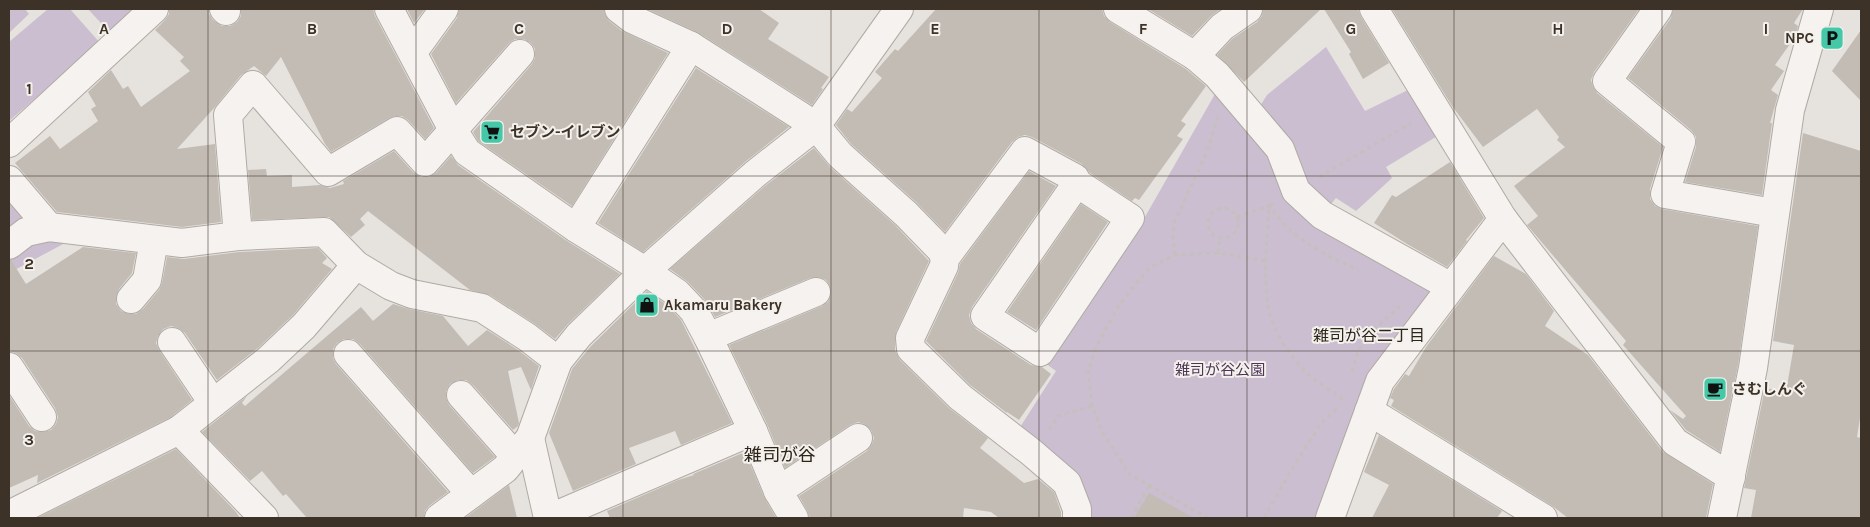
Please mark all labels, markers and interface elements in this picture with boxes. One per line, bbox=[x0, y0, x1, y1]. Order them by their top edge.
text: A bbox=[99, 19, 109, 38]
text: B bbox=[307, 19, 317, 38]
text: C bbox=[514, 19, 524, 38]
text: D bbox=[722, 19, 733, 38]
text: E bbox=[930, 19, 940, 38]
text: F bbox=[1139, 19, 1148, 38]
text: G bbox=[1346, 19, 1356, 38]
text: H bbox=[1552, 19, 1564, 38]
text: I bbox=[1764, 19, 1768, 38]
parking icon: NPC bbox=[1819, 25, 1845, 51]
place label: NPC bbox=[1785, 29, 1814, 47]
text: 1 bbox=[26, 79, 32, 98]
supermarket icon: セブン-イレブン bbox=[479, 119, 505, 145]
place label: セブン-イレブン bbox=[510, 123, 621, 141]
text: 2 bbox=[24, 254, 34, 273]
shop icon: Akamaru Bakery bbox=[634, 292, 660, 318]
place label: Akamaru Bakery bbox=[664, 296, 782, 314]
district label: 雑司が谷二丁目 bbox=[1313, 326, 1425, 345]
park label: 雑司が谷公園 bbox=[1175, 361, 1265, 379]
cafe icon: さむしんぐ bbox=[1702, 376, 1728, 402]
place label: さむしんぐ bbox=[1732, 380, 1807, 398]
text: 3 bbox=[24, 430, 34, 449]
district label: 雑司が谷 bbox=[744, 444, 816, 466]

